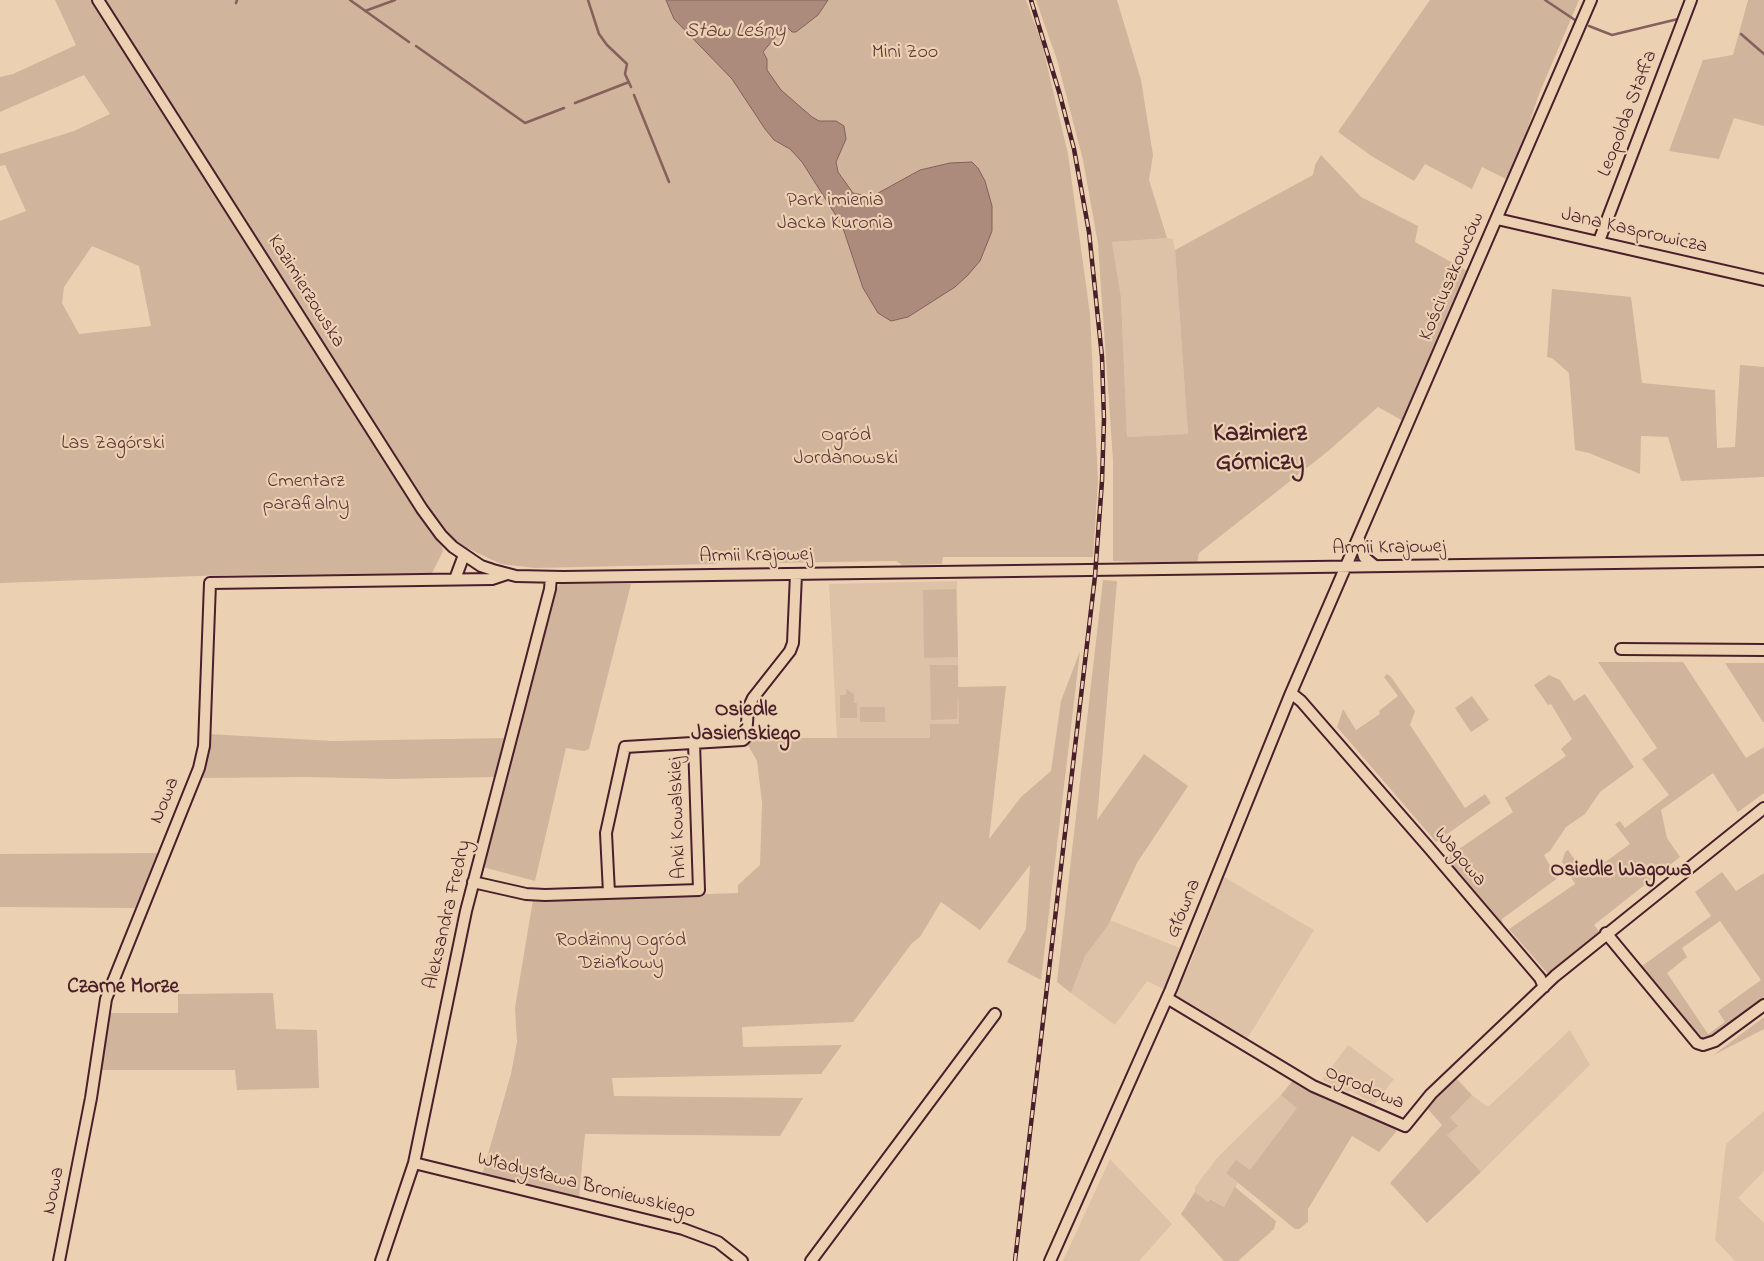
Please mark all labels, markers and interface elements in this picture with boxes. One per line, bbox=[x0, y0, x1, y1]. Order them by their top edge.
water label: Staw Leśny bbox=[685, 20, 785, 46]
park label: Mini Zoo bbox=[872, 42, 938, 66]
street label: Leopolda Staffa bbox=[1594, 47, 1664, 181]
park label: Park imienia Jacka Kuronia bbox=[777, 190, 893, 237]
street label: Jana Kasprowicza bbox=[1559, 204, 1709, 260]
street label: Kościuszkowców bbox=[1415, 209, 1491, 345]
street label: Kazimierzowska bbox=[261, 231, 349, 353]
district label: Kazimierz Górniczy bbox=[1213, 421, 1307, 480]
park label: Ogród Jordanowski bbox=[794, 425, 898, 472]
park label: Las Zagórski bbox=[61, 433, 165, 457]
park label: Cmentarz parafialny bbox=[263, 471, 349, 518]
street label: Armii Krajowej bbox=[1332, 536, 1446, 562]
street label: Armii Krajowej bbox=[699, 544, 813, 570]
district label: Osiedle Jasieńskiego bbox=[691, 699, 801, 749]
street label: Anki Kowalskiej bbox=[665, 756, 693, 880]
street label: Nowa bbox=[146, 774, 186, 828]
street label: Wagowa bbox=[1427, 824, 1491, 892]
street label: Aleksandra Fredry bbox=[420, 838, 478, 992]
district label: Osiedle Wagowa bbox=[1551, 859, 1691, 885]
street label: Główna bbox=[1162, 876, 1208, 942]
park label: Rodzinny Ogród Działkowy bbox=[556, 930, 686, 977]
district label: Czarne Morze bbox=[67, 976, 179, 1002]
street label: Ogrodowa bbox=[1321, 1061, 1407, 1117]
street label: Władysława Broniewskiego bbox=[474, 1148, 698, 1226]
street label: Nowa bbox=[39, 1165, 71, 1217]

